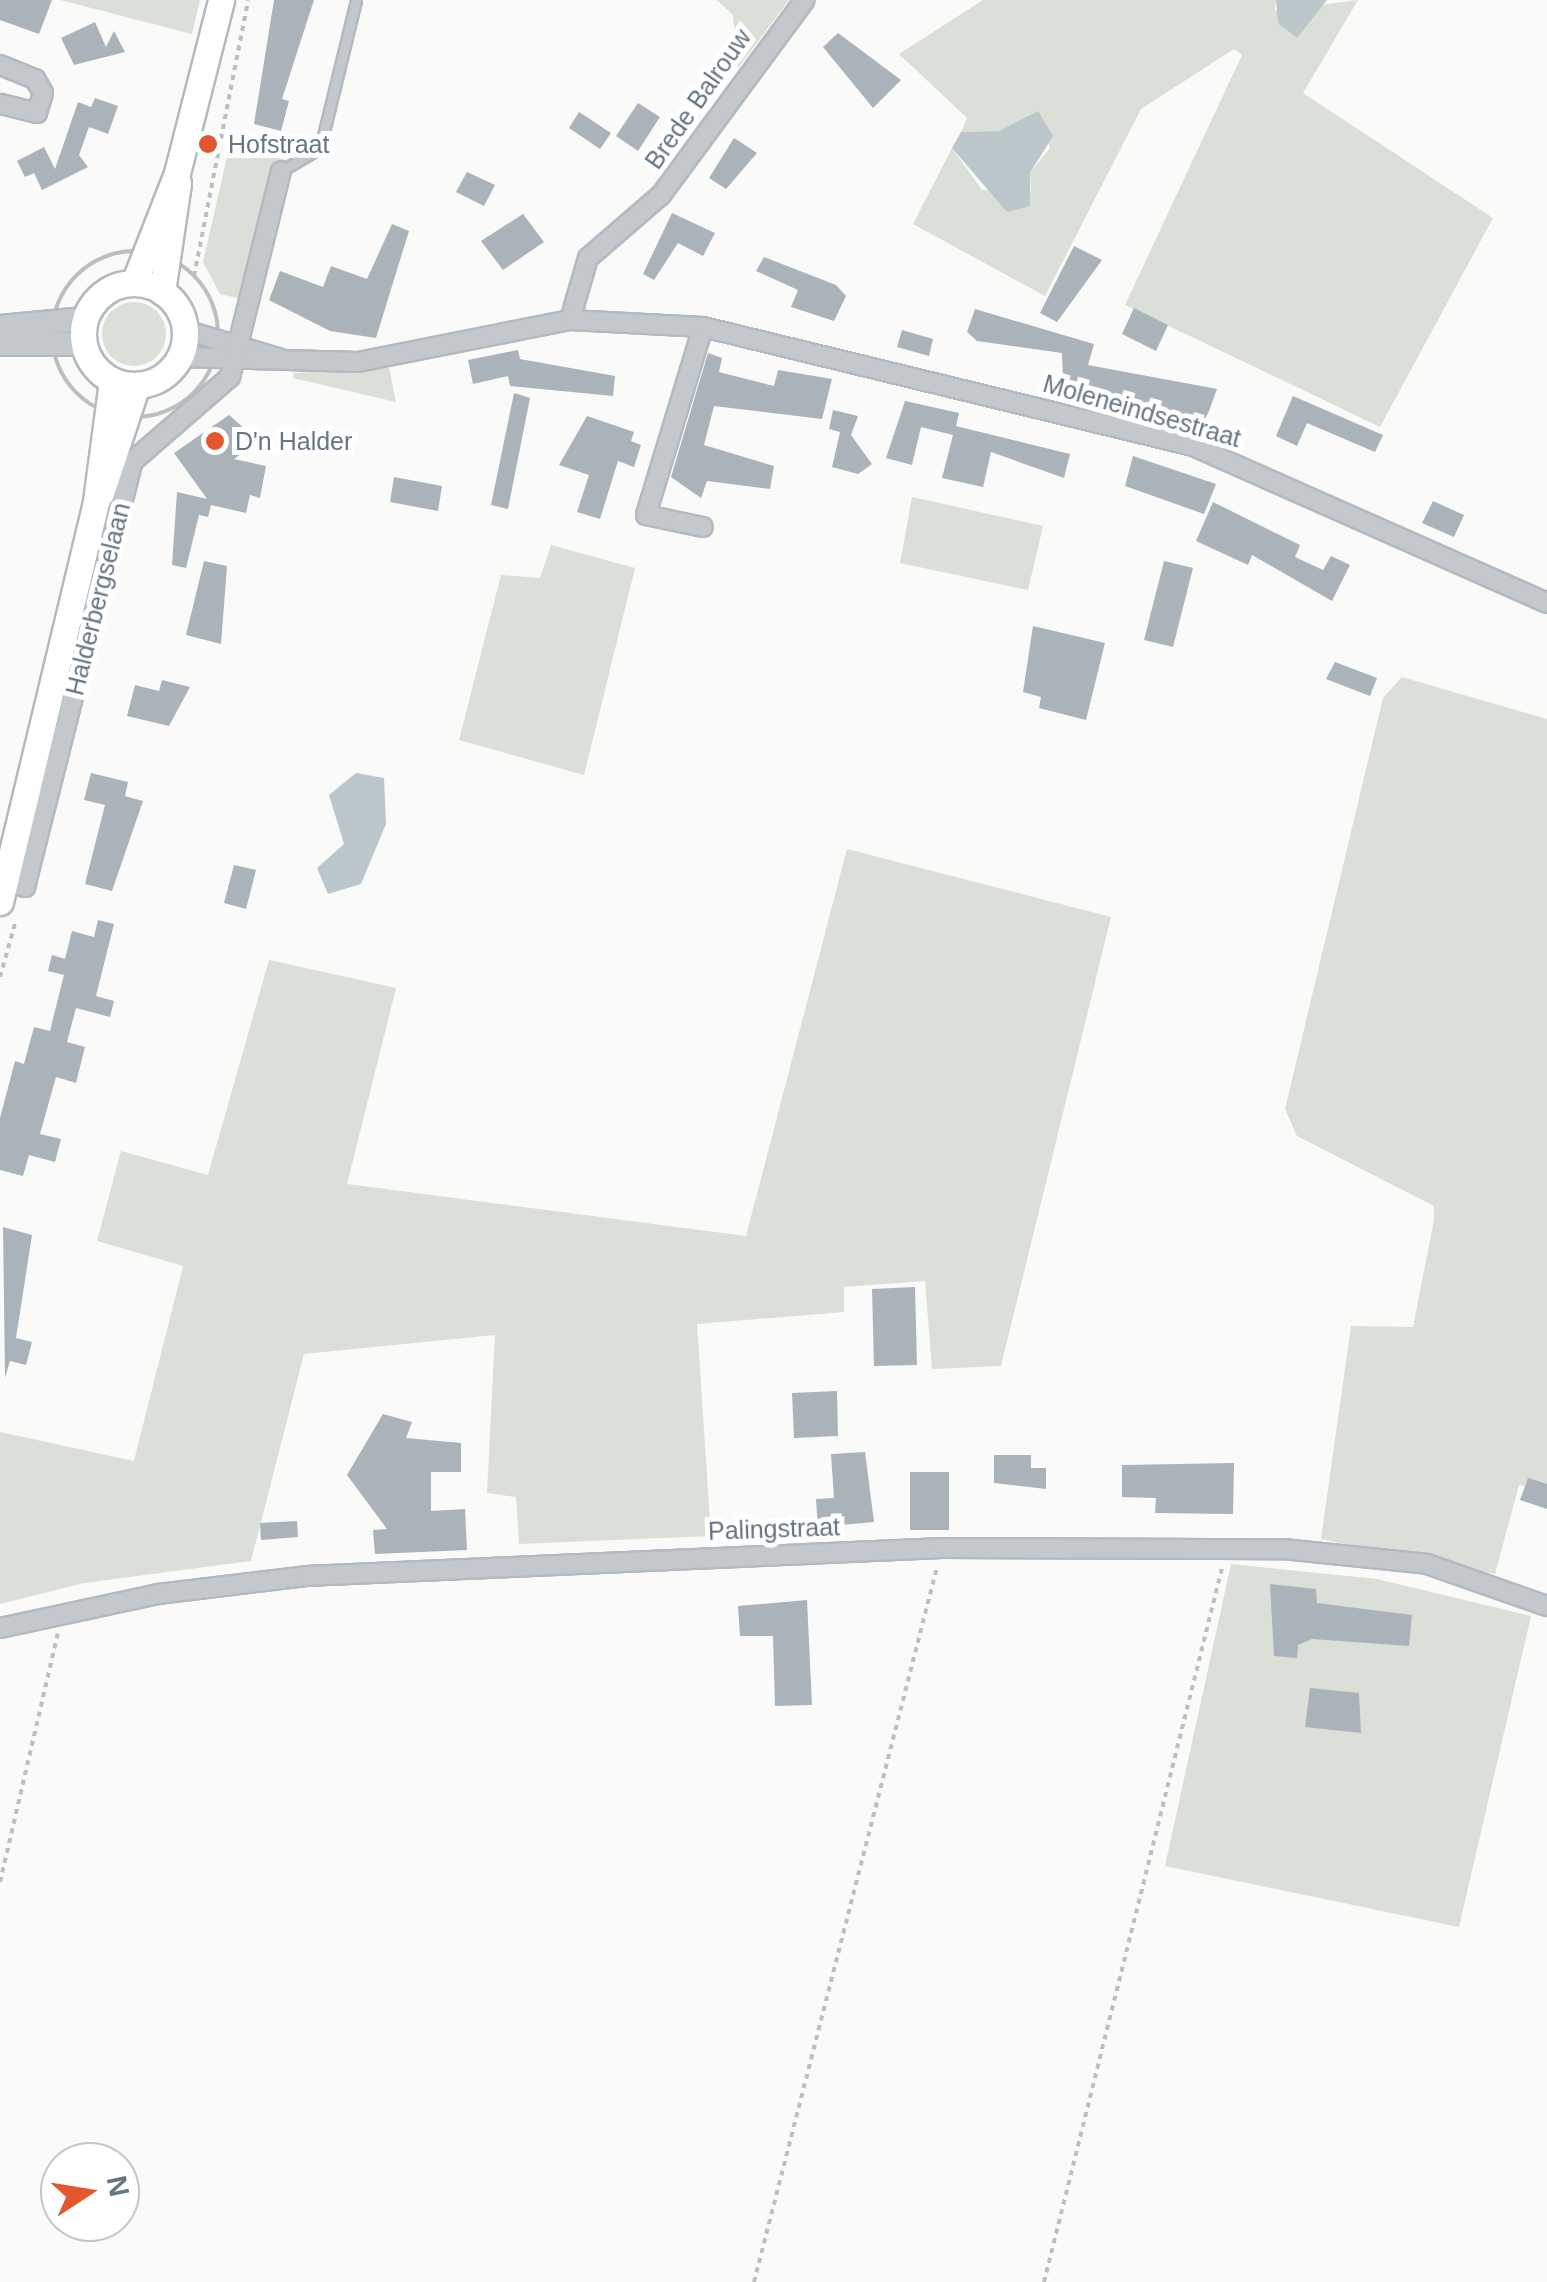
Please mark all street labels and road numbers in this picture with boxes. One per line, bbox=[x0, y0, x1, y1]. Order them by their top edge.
street label: Brede Balrouw bbox=[639, 23, 757, 175]
street label: Moleneindsestraat bbox=[1040, 368, 1244, 454]
street label: Halderbergselaan bbox=[60, 500, 136, 698]
street label: Palingstraat bbox=[708, 1512, 840, 1546]

